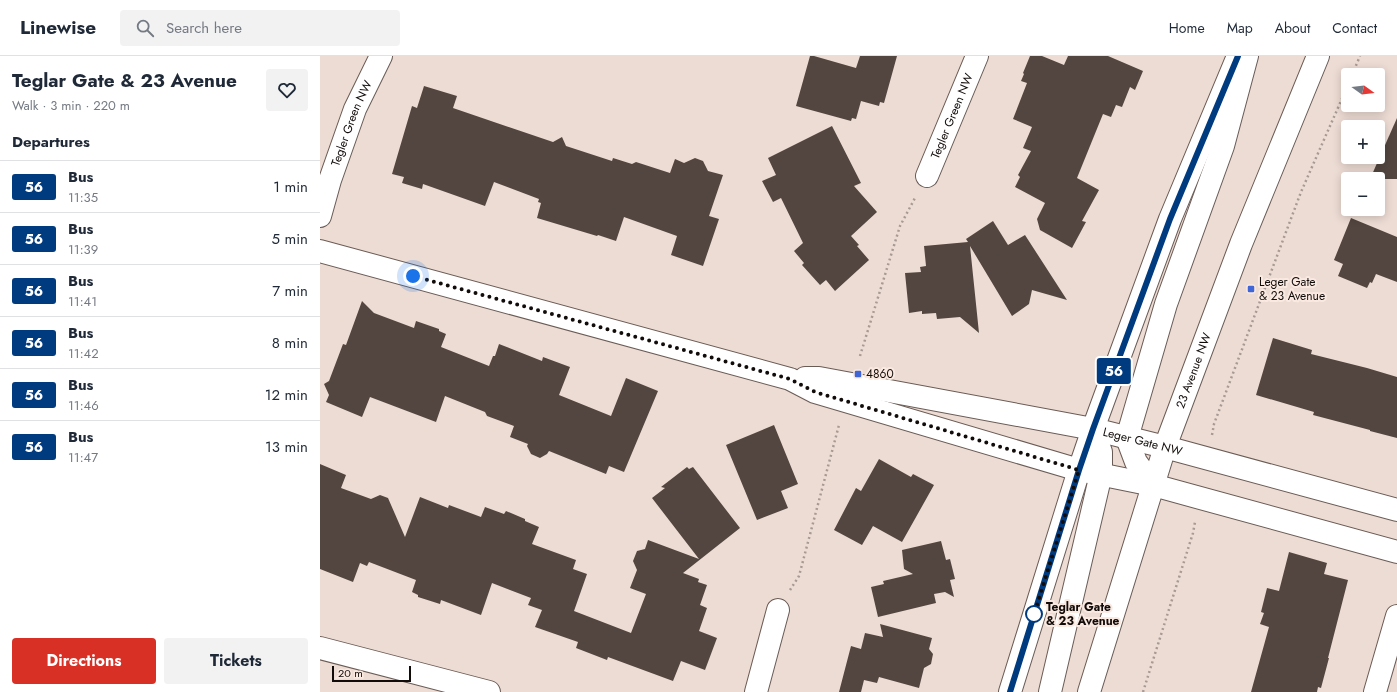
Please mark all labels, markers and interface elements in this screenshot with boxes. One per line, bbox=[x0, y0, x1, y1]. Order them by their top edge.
search box bbox=[120, 10, 400, 46]
text: Linewise bbox=[20, 14, 96, 41]
icon: search bbox=[134, 17, 156, 39]
text: Search here bbox=[166, 17, 242, 39]
text: Home bbox=[1169, 18, 1205, 38]
text: Map bbox=[1227, 18, 1253, 38]
text: About bbox=[1275, 18, 1310, 38]
text: Contact bbox=[1332, 18, 1377, 38]
text: Teglar Gate & 23 Avenue bbox=[12, 67, 237, 94]
north arrow bbox=[1341, 68, 1385, 112]
map controls bbox=[1341, 68, 1385, 216]
button: heart bbox=[266, 69, 308, 111]
street label: Tegler Green NW bbox=[926, 71, 978, 161]
street label: Tegler Green NW bbox=[327, 77, 377, 169]
text: Walk · 3 min · 220 m bbox=[12, 96, 130, 115]
button: + bbox=[1341, 120, 1385, 164]
text: Departures bbox=[12, 131, 90, 153]
text: Bus bbox=[68, 166, 93, 188]
button: − bbox=[1341, 172, 1385, 216]
text: 1 min bbox=[273, 176, 308, 198]
text: 56 bbox=[25, 177, 43, 197]
text: 11:35 bbox=[68, 188, 98, 207]
text: Bus bbox=[68, 218, 93, 240]
text: 5 min bbox=[272, 228, 308, 250]
text: 56 bbox=[25, 229, 43, 249]
text: 11:39 bbox=[68, 240, 98, 259]
your location bbox=[403, 266, 423, 286]
text: Bus bbox=[68, 270, 93, 292]
place label: Leger Gate & 23 Avenue bbox=[1259, 273, 1325, 305]
text: 7 min bbox=[272, 280, 308, 302]
text: 56 bbox=[25, 281, 43, 301]
marker: Leger Gate & 23 Avenue bbox=[1246, 284, 1256, 294]
text: 11:41 bbox=[68, 292, 97, 311]
text: Bus bbox=[68, 322, 93, 344]
street label: 23 Avenue NW bbox=[1171, 330, 1216, 411]
text: 8 min bbox=[272, 332, 308, 354]
text: 56 bbox=[25, 333, 43, 353]
text: 11:42 bbox=[68, 344, 99, 363]
line badge: 56 bbox=[1096, 358, 1132, 384]
text: 56 bbox=[1105, 361, 1123, 381]
place label: 4860 bbox=[866, 365, 894, 383]
marker: 4860 bbox=[853, 369, 863, 379]
text: Bus bbox=[68, 374, 93, 396]
text: 12 min bbox=[265, 384, 308, 406]
text: 56 bbox=[25, 385, 43, 405]
text: 11:46 bbox=[68, 396, 99, 415]
street label: Leger Gate NW bbox=[1101, 423, 1185, 460]
text: Bus bbox=[68, 426, 93, 448]
text: 13 min bbox=[265, 436, 308, 458]
text: 56 bbox=[25, 437, 43, 457]
text: 11:47 bbox=[68, 448, 98, 467]
place label: Teglar Gate & 23 Avenue bbox=[1046, 598, 1120, 630]
marker: Teglar Gate & 23 Avenue bbox=[1025, 605, 1043, 623]
button: Directions bbox=[12, 638, 156, 684]
button: Tickets bbox=[164, 638, 308, 684]
scale bar bbox=[332, 664, 411, 683]
text: 20 m bbox=[338, 665, 363, 681]

